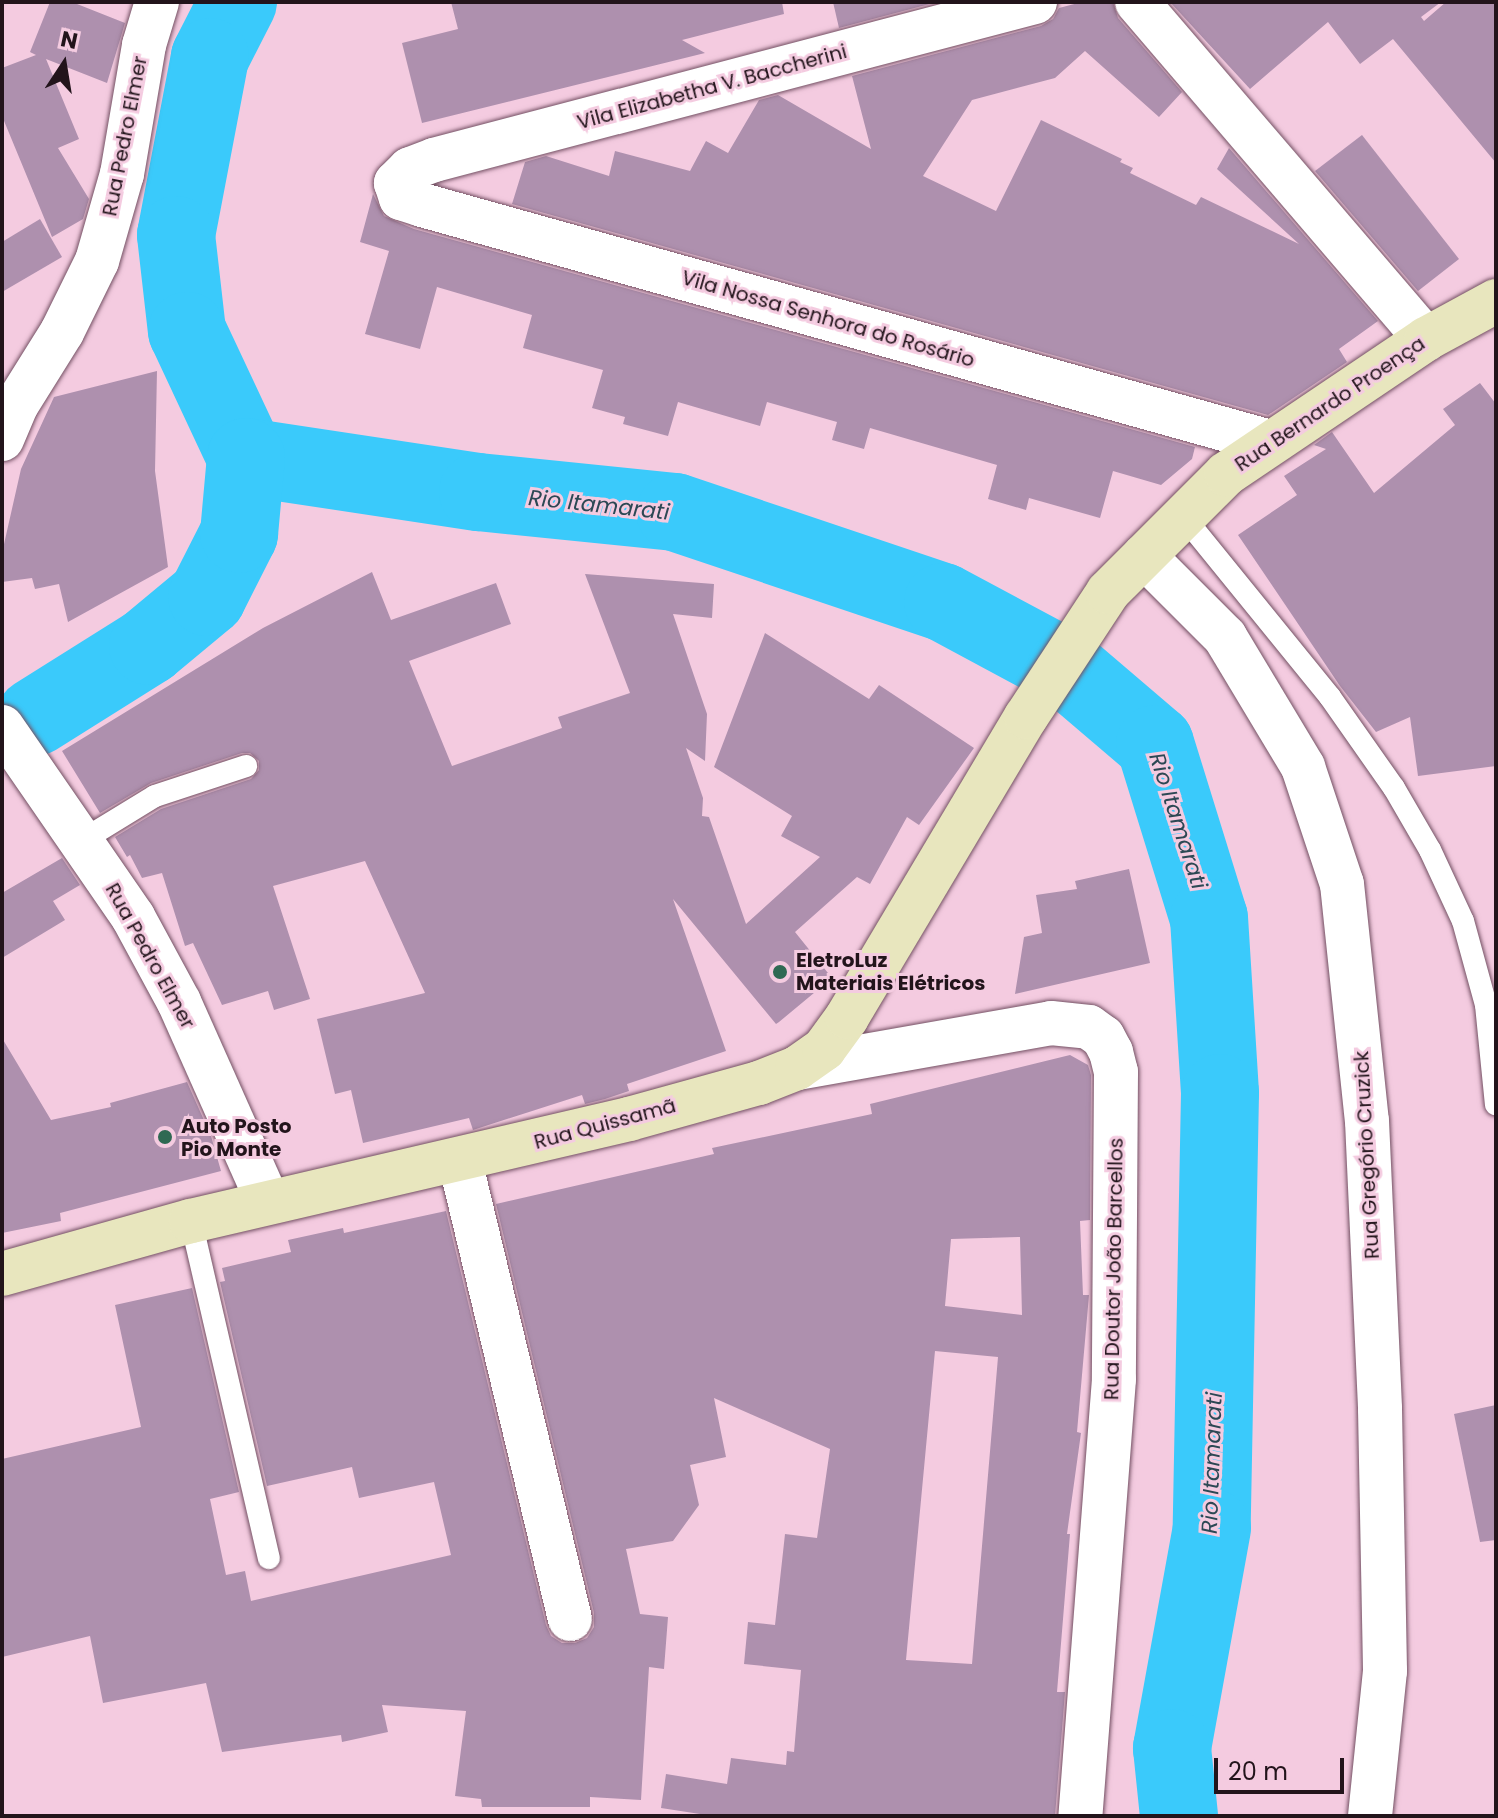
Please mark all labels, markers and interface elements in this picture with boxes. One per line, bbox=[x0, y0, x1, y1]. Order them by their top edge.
text: N bbox=[58, 23, 80, 57]
north arrow bbox=[24, 24, 104, 104]
street label: Vila Elizabetha V. Baccherini bbox=[575, 39, 849, 135]
street label: Rua Pedro Elmer bbox=[98, 54, 152, 218]
street label: Vila Nossa Senhora do Rosário bbox=[679, 266, 977, 372]
street label: Rua Bernardo Proença bbox=[1230, 331, 1430, 477]
water label: Rio Itamarati bbox=[527, 484, 671, 526]
water label: Rio Itamarati bbox=[1144, 750, 1212, 892]
street label: Rua Pedro Elmer bbox=[100, 879, 200, 1033]
place label: EletroLuz Materiais Elétricos bbox=[796, 948, 985, 995]
marker: EletroLuz Materiais Elétricos bbox=[771, 963, 789, 981]
street label: Rua Gregório Cruzick bbox=[1350, 1050, 1384, 1260]
street label: Rua Quissamã bbox=[531, 1094, 679, 1154]
place label: Auto Posto Pio Monte bbox=[181, 1114, 292, 1161]
marker: Auto Posto Pio Monte bbox=[156, 1128, 174, 1146]
street label: Rua Doutor João Barcellos bbox=[1100, 1138, 1128, 1400]
water label: Rio Itamarati bbox=[1196, 1392, 1228, 1534]
scale bar bbox=[1218, 1742, 1348, 1792]
text: 20 m bbox=[1228, 1755, 1288, 1788]

